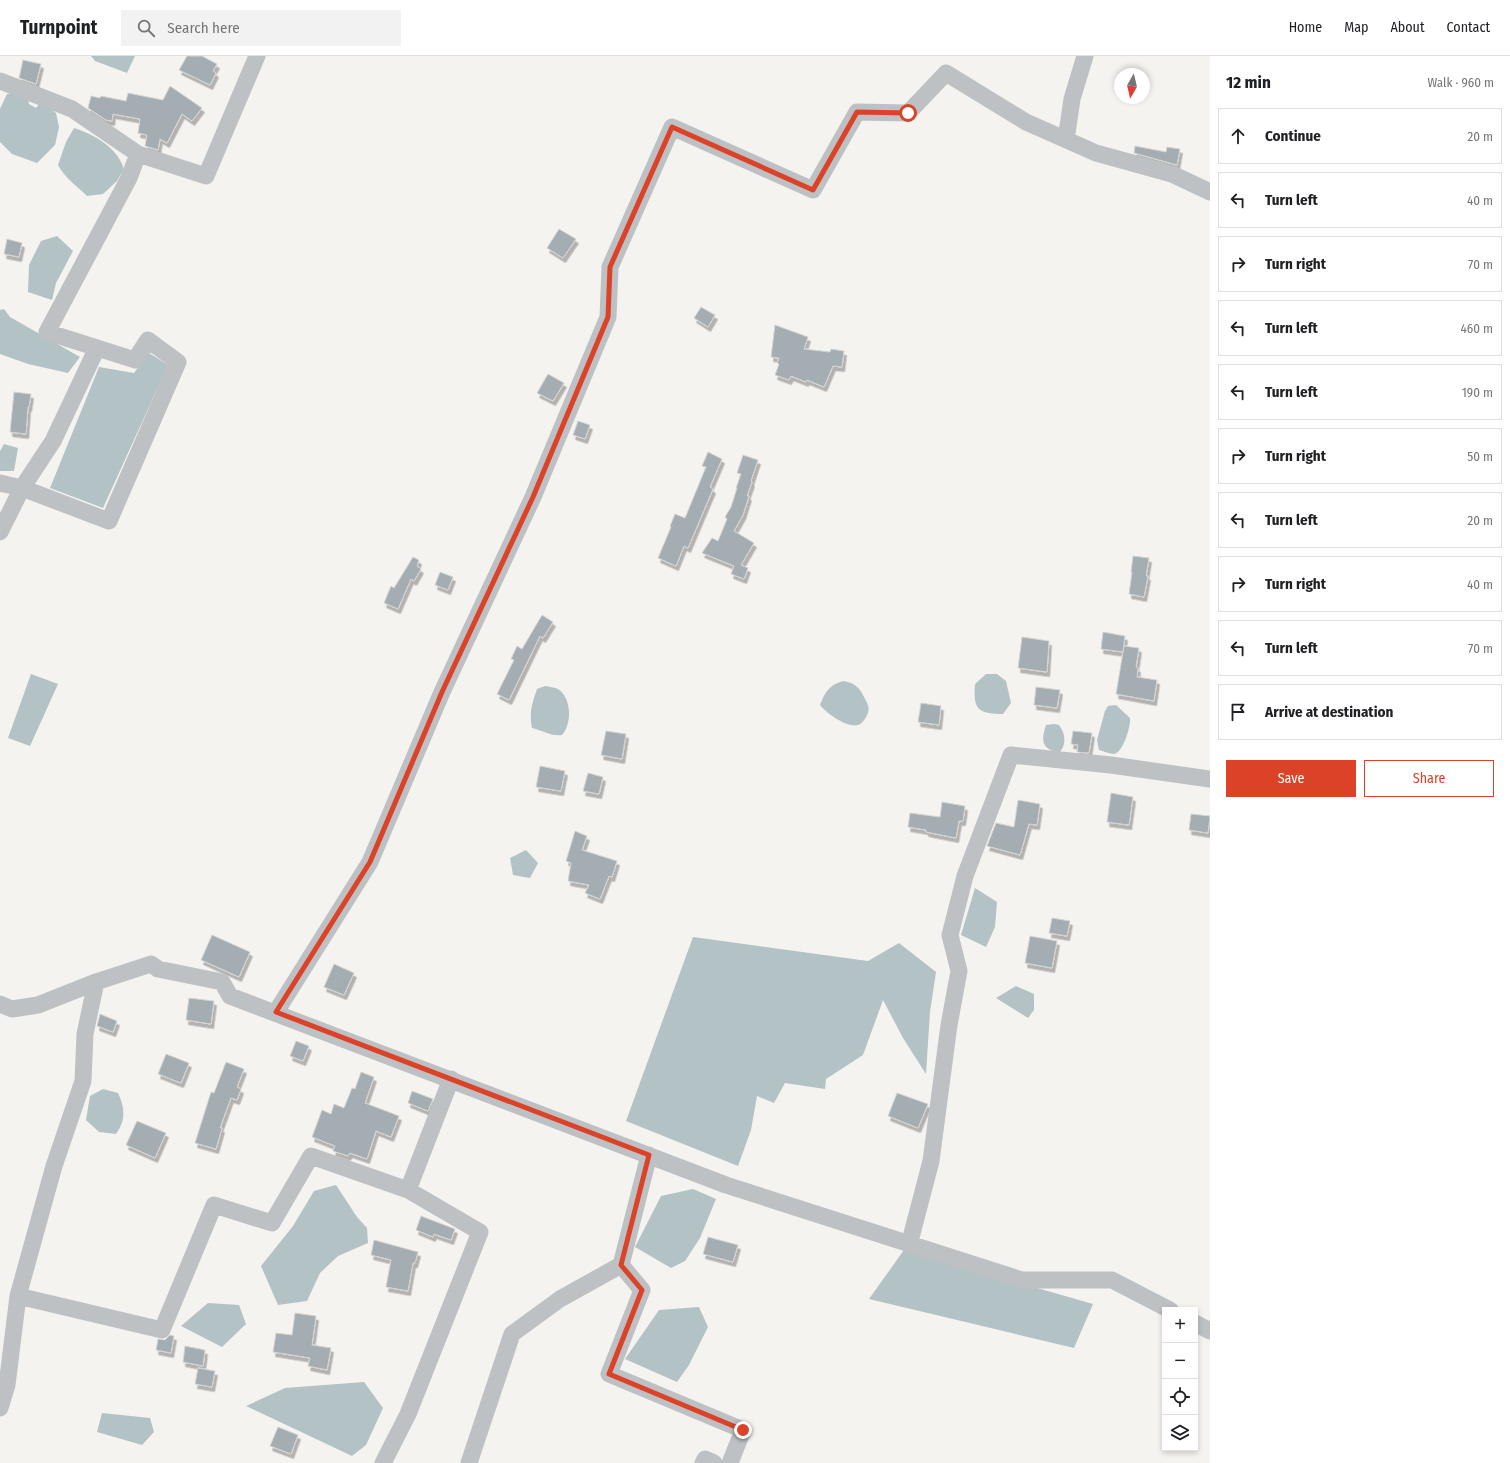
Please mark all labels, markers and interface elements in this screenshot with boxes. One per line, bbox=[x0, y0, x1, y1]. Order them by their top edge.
search box bbox=[121, 10, 401, 46]
text: Turnpoint bbox=[20, 16, 97, 39]
icon: search bbox=[135, 17, 157, 39]
text: Search here bbox=[167, 19, 240, 37]
text: Home bbox=[1289, 19, 1322, 36]
text: Map bbox=[1344, 19, 1368, 36]
text: About bbox=[1390, 19, 1425, 36]
text: Contact bbox=[1447, 19, 1490, 36]
north arrow bbox=[1114, 68, 1150, 104]
text: 12 min bbox=[1226, 72, 1271, 93]
text: Walk · 960 m bbox=[1427, 75, 1494, 90]
route start bbox=[899, 104, 917, 122]
icon: ahead bbox=[1227, 125, 1249, 147]
text: Continue bbox=[1265, 127, 1321, 145]
text: 20 m bbox=[1467, 129, 1493, 144]
icon: left bbox=[1227, 189, 1249, 211]
text: Turn left bbox=[1265, 191, 1318, 209]
text: 40 m bbox=[1467, 193, 1493, 208]
icon: right bbox=[1227, 253, 1249, 275]
text: Turn right bbox=[1265, 255, 1326, 273]
text: 70 m bbox=[1468, 257, 1493, 272]
icon: left bbox=[1227, 317, 1249, 339]
text: Turn left bbox=[1265, 319, 1318, 337]
text: 460 m bbox=[1460, 321, 1493, 336]
icon: left bbox=[1227, 381, 1249, 403]
text: Turn left bbox=[1265, 383, 1318, 401]
text: 190 m bbox=[1462, 385, 1493, 400]
icon: right bbox=[1227, 445, 1249, 467]
text: Turn right bbox=[1265, 447, 1326, 465]
text: 50 m bbox=[1467, 449, 1493, 464]
icon: left bbox=[1227, 509, 1249, 531]
text: Turn left bbox=[1265, 511, 1318, 529]
text: 20 m bbox=[1467, 513, 1493, 528]
icon: right bbox=[1227, 573, 1249, 595]
text: Turn right bbox=[1265, 575, 1326, 593]
text: 40 m bbox=[1467, 577, 1493, 592]
icon: left bbox=[1227, 637, 1249, 659]
text: Turn left bbox=[1265, 639, 1318, 657]
text: 70 m bbox=[1468, 641, 1493, 656]
icon: arrive bbox=[1227, 701, 1249, 723]
text: Arrive at destination bbox=[1265, 703, 1393, 721]
button: Save bbox=[1226, 760, 1356, 797]
button: Share bbox=[1364, 760, 1494, 797]
map controls bbox=[1162, 1307, 1198, 1451]
button: + bbox=[1162, 1307, 1198, 1343]
button: − bbox=[1162, 1343, 1198, 1379]
button: locate bbox=[1162, 1379, 1198, 1415]
button: layers bbox=[1162, 1415, 1198, 1451]
route end bbox=[734, 1421, 752, 1439]

